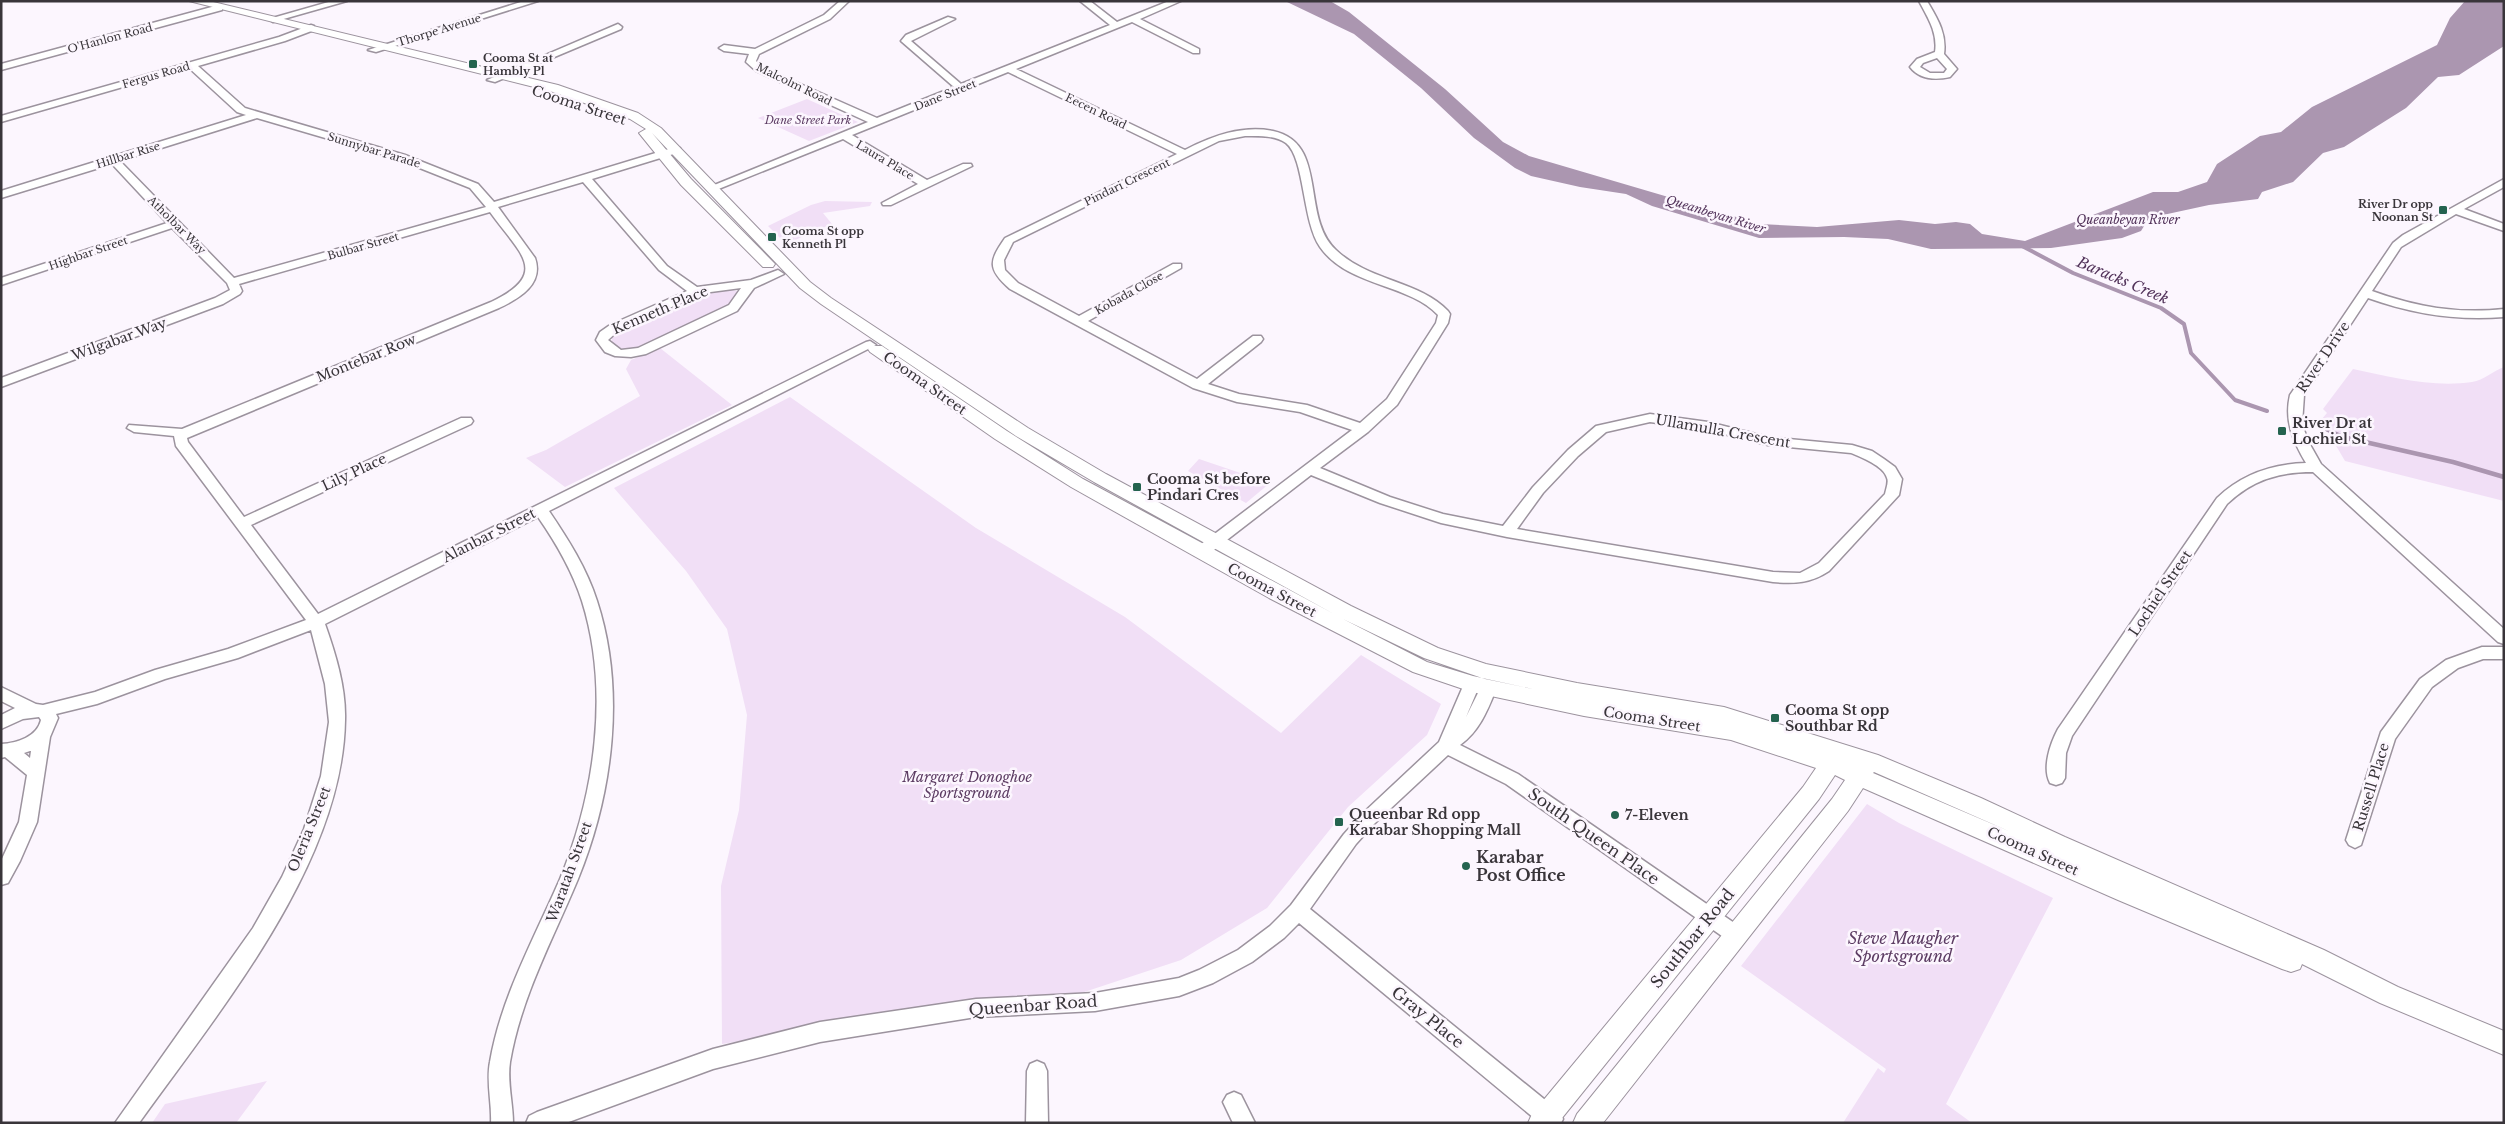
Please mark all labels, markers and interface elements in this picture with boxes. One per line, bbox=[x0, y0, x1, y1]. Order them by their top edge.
street label: Thorpe Avenue bbox=[395, 11, 483, 49]
street label: O'Hanlon Road bbox=[66, 20, 155, 56]
place label: Cooma St at Hambly Pl bbox=[483, 51, 554, 78]
street label: Fergus Road bbox=[120, 58, 192, 91]
marker: Cooma St at Hambly Pl bbox=[467, 58, 479, 70]
street label: Malcolm Road bbox=[754, 60, 835, 109]
street label: Dane Street bbox=[912, 76, 979, 114]
street label: Cooma Street bbox=[529, 81, 629, 129]
street label: Eecen Road bbox=[1063, 90, 1129, 132]
park label: Dane Street Park bbox=[764, 113, 852, 127]
street label: Sunnybar Parade bbox=[326, 129, 422, 171]
street label: Laura Place bbox=[853, 137, 917, 183]
street label: Hillbar Rise bbox=[94, 139, 162, 171]
street label: Pindari Crescent bbox=[1082, 155, 1173, 209]
street label: Atholbar Way bbox=[144, 192, 209, 257]
water label: Queanbeyan River bbox=[1664, 192, 1768, 236]
place label: River Dr opp Noonan St bbox=[2358, 197, 2434, 224]
marker: River Dr opp Noonan St bbox=[2437, 204, 2449, 216]
water label: Queanbeyan River bbox=[2076, 212, 2180, 227]
place label: Cooma St opp Kenneth Pl bbox=[782, 224, 864, 251]
street label: Bulbar Street bbox=[326, 229, 401, 263]
marker: Cooma St opp Kenneth Pl bbox=[766, 231, 778, 243]
street label: Highbar Street bbox=[47, 233, 130, 273]
water label: Baracks Creek bbox=[2073, 252, 2172, 308]
street label: Kobada Close bbox=[1092, 268, 1166, 318]
street label: Kenneth Place bbox=[609, 282, 711, 338]
street label: Wilgabar Way bbox=[68, 313, 169, 365]
street label: River Drive bbox=[2293, 318, 2353, 396]
street label: Montebar Row bbox=[314, 330, 419, 386]
street label: Cooma Street bbox=[880, 347, 971, 419]
street label: Ullamulla Crescent bbox=[1654, 410, 1793, 452]
place label: River Dr at Lochiel St bbox=[2292, 414, 2373, 448]
marker: River Dr at Lochiel St bbox=[2276, 425, 2288, 437]
street label: Lily Place bbox=[319, 449, 389, 495]
place label: Cooma St before Pindari Cres bbox=[1147, 470, 1270, 504]
marker: Cooma St before Pindari Cres bbox=[1131, 481, 1143, 493]
street label: Alanbar Street bbox=[439, 503, 539, 567]
street label: Lochiel Street bbox=[2125, 546, 2196, 639]
street label: Cooma Street bbox=[1224, 559, 1320, 621]
place label: Cooma St opp Southbar Rd bbox=[1785, 701, 1890, 735]
street label: Cooma Street bbox=[1602, 702, 1703, 736]
marker: Cooma St opp Southbar Rd bbox=[1769, 712, 1781, 724]
street label: Russell Place bbox=[2349, 741, 2393, 833]
park label: Margaret Donoghoe Sportsground bbox=[901, 768, 1032, 802]
street label: Oleria Street bbox=[284, 783, 335, 874]
street label: South Queen Place bbox=[1524, 783, 1664, 889]
place label: Queenbar Rd opp Karabar Shopping Mall bbox=[1349, 805, 1521, 839]
place label: 7-Eleven bbox=[1625, 806, 1689, 824]
marker: 7-Eleven bbox=[1609, 809, 1621, 821]
marker: Queenbar Rd opp Karabar Shopping Mall bbox=[1333, 816, 1345, 828]
street label: Waratah Street bbox=[542, 818, 596, 926]
street label: Cooma Street bbox=[1984, 823, 2082, 879]
place label: Karabar Post Office bbox=[1476, 847, 1566, 885]
marker: Karabar Post Office bbox=[1460, 860, 1472, 872]
street label: Southbar Road bbox=[1646, 884, 1738, 992]
park label: Steve Maugher Sportsground bbox=[1848, 928, 1959, 966]
street label: Gray Place bbox=[1388, 982, 1468, 1052]
street label: Queenbar Road bbox=[968, 991, 1098, 1019]

